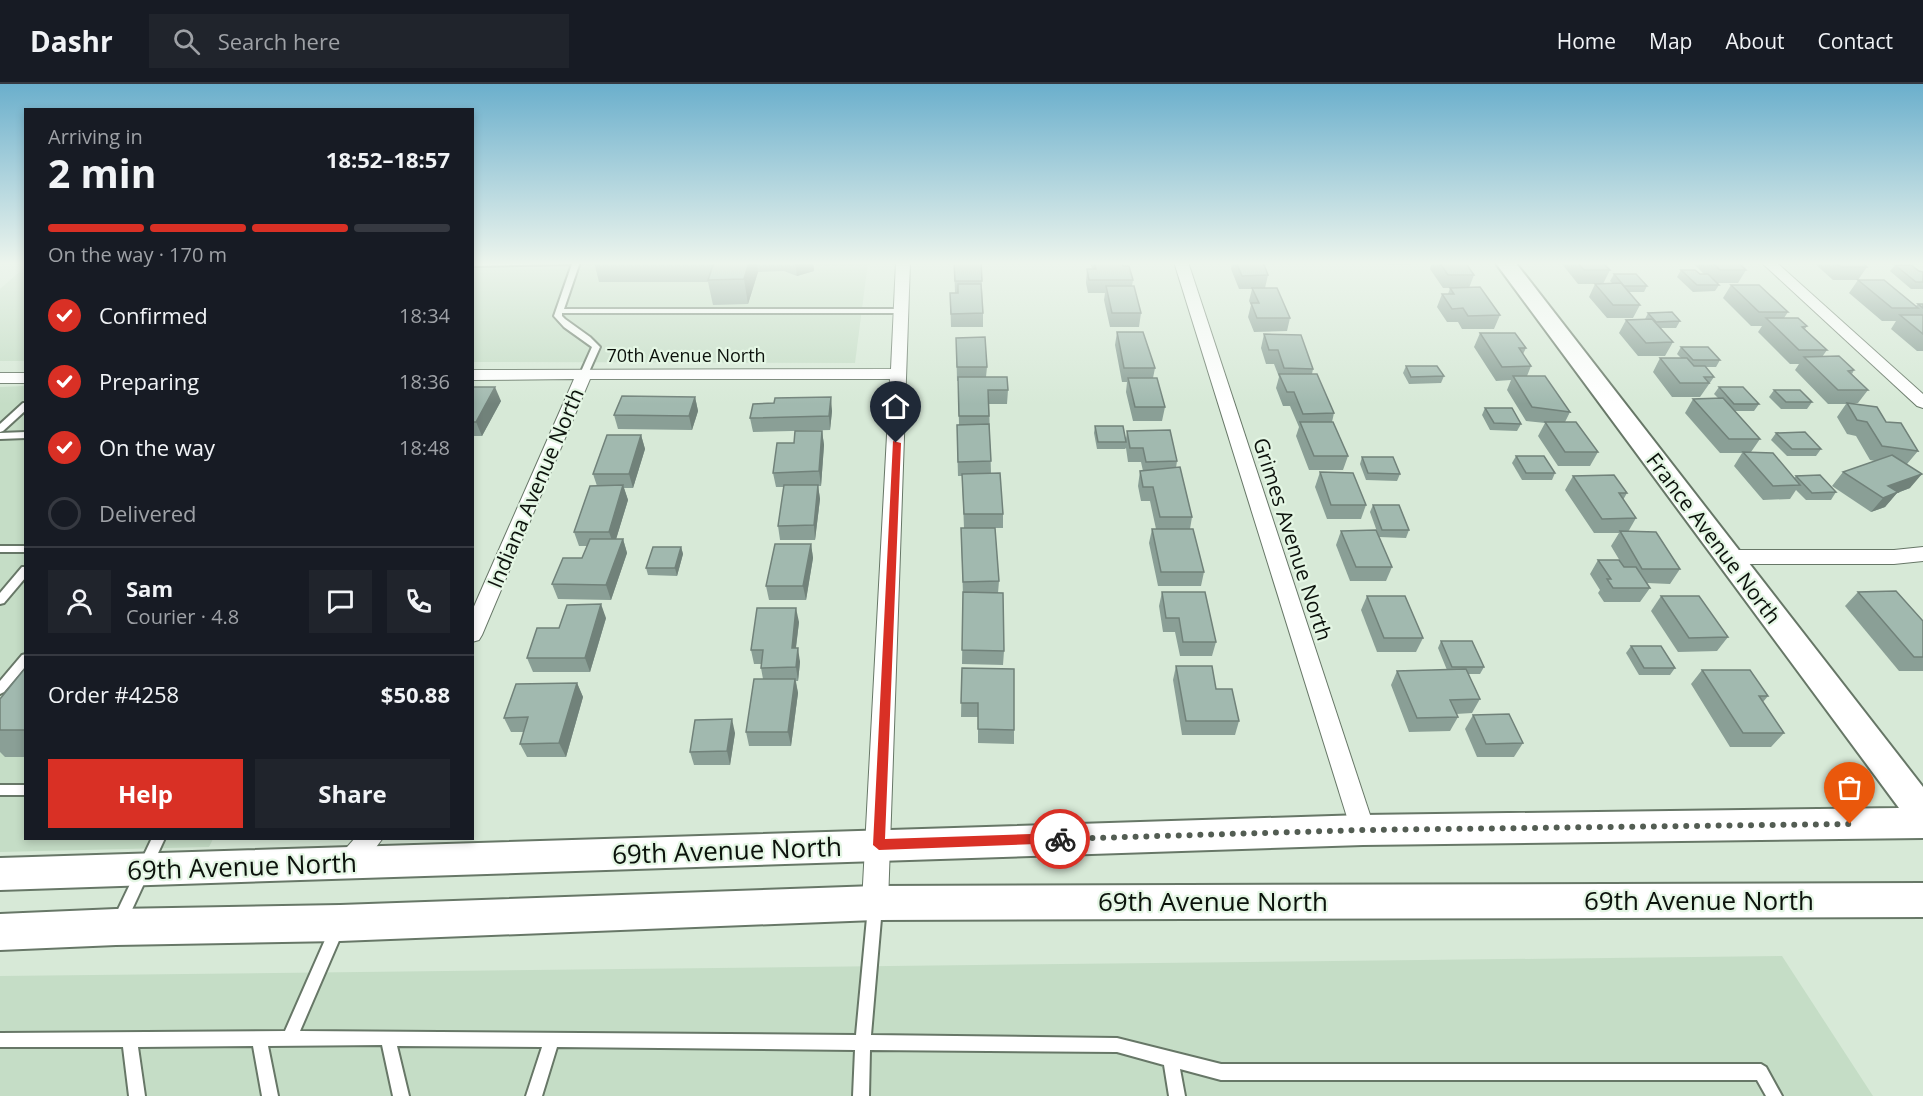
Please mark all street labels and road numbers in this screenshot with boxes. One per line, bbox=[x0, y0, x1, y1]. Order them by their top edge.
street label: 70th Avenue North bbox=[606, 343, 766, 367]
street label: Indiana Avenue North bbox=[480, 384, 590, 592]
street label: Grimes Avenue North bbox=[1247, 434, 1339, 644]
street label: France Avenue North bbox=[1640, 447, 1788, 629]
street label: 69th Avenue North bbox=[611, 828, 843, 872]
street label: 69th Avenue North bbox=[126, 844, 358, 888]
street label: 69th Avenue North bbox=[1584, 882, 1814, 918]
street label: 69th Avenue North bbox=[1098, 883, 1328, 919]

